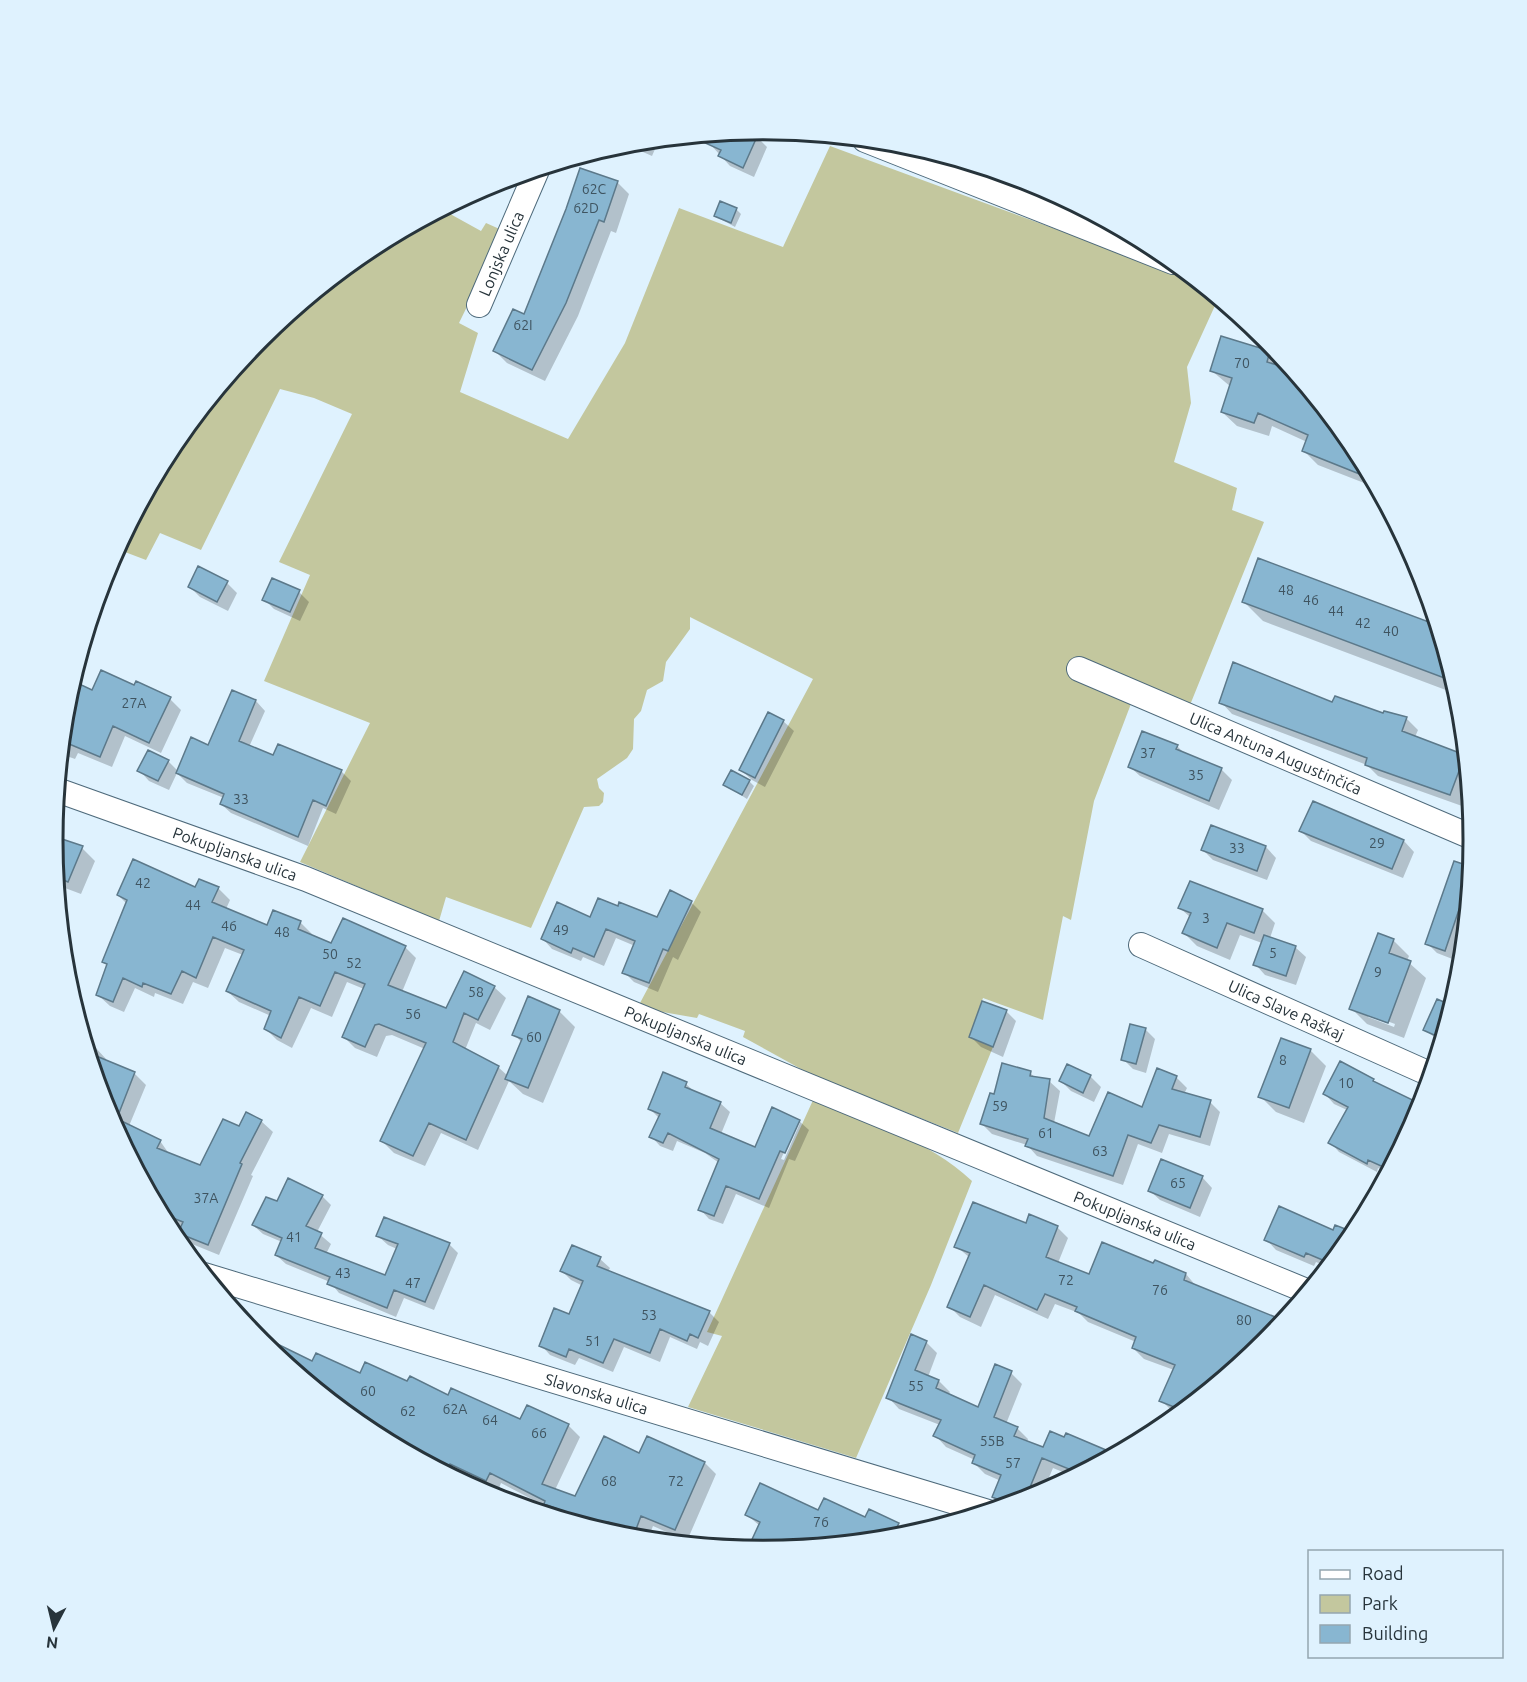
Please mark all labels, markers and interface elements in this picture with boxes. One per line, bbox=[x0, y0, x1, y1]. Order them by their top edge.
house number: 62C bbox=[582, 181, 607, 197]
house number: 62D bbox=[573, 200, 599, 216]
street label: Lonjska ulica bbox=[475, 208, 527, 299]
house number: 62I bbox=[513, 317, 533, 333]
house number: 70 bbox=[1234, 355, 1250, 371]
house number: 48 bbox=[1278, 582, 1294, 598]
house number: 46 bbox=[1303, 592, 1319, 608]
house number: 44 bbox=[1328, 603, 1344, 619]
house number: 42 bbox=[1355, 615, 1371, 631]
house number: 40 bbox=[1383, 623, 1399, 639]
house number: 27A bbox=[122, 695, 146, 711]
street label: Ulica Antuna Augustinčića bbox=[1187, 708, 1365, 798]
house number: 37 bbox=[1140, 745, 1156, 761]
house number: 35 bbox=[1188, 767, 1204, 783]
house number: 33 bbox=[233, 791, 249, 807]
street label: Pokupljanska ulica bbox=[170, 823, 300, 884]
house number: 29 bbox=[1369, 835, 1385, 851]
house number: 33 bbox=[1229, 840, 1245, 856]
house number: 42 bbox=[135, 875, 151, 891]
house number: 44 bbox=[185, 897, 201, 913]
house number: 3 bbox=[1202, 910, 1210, 926]
house number: 46 bbox=[221, 918, 237, 934]
house number: 49 bbox=[553, 922, 569, 938]
house number: 48 bbox=[274, 924, 290, 940]
house number: 5 bbox=[1269, 945, 1277, 961]
house number: 50 bbox=[322, 946, 338, 962]
house number: 52 bbox=[346, 955, 362, 971]
house number: 9 bbox=[1374, 964, 1382, 980]
street label: Ulica Slave Raškaj bbox=[1226, 976, 1347, 1044]
house number: 58 bbox=[468, 984, 484, 1000]
street label: Pokupljanska ulica bbox=[622, 1002, 749, 1069]
house number: 56 bbox=[405, 1006, 421, 1022]
house number: 60 bbox=[526, 1029, 542, 1045]
house number: 8 bbox=[1279, 1052, 1287, 1068]
house number: 10 bbox=[1338, 1075, 1354, 1091]
house number: 59 bbox=[992, 1098, 1008, 1114]
house number: 61 bbox=[1038, 1125, 1054, 1141]
house number: 63 bbox=[1092, 1143, 1108, 1159]
house number: 65 bbox=[1170, 1175, 1186, 1191]
street label: Pokupljanska ulica bbox=[1071, 1187, 1199, 1254]
house number: 37A bbox=[194, 1190, 218, 1206]
house number: 41 bbox=[286, 1229, 302, 1245]
house number: 43 bbox=[335, 1265, 351, 1281]
house number: 72 bbox=[1058, 1272, 1074, 1288]
house number: 47 bbox=[405, 1275, 421, 1291]
house number: 76 bbox=[1152, 1282, 1168, 1298]
house number: 53 bbox=[641, 1307, 657, 1323]
house number: 80 bbox=[1236, 1312, 1252, 1328]
house number: 51 bbox=[585, 1333, 601, 1349]
street label: Slavonska ulica bbox=[543, 1370, 650, 1418]
house number: 55 bbox=[908, 1378, 924, 1394]
house number: 60 bbox=[360, 1383, 376, 1399]
house number: 62A bbox=[443, 1401, 467, 1417]
house number: 62 bbox=[400, 1403, 416, 1419]
house number: 64 bbox=[482, 1412, 498, 1428]
house number: 66 bbox=[531, 1425, 547, 1441]
house number: 55B bbox=[980, 1433, 1004, 1449]
house number: 57 bbox=[1005, 1455, 1021, 1471]
house number: 68 bbox=[601, 1473, 617, 1489]
house number: 72 bbox=[668, 1473, 684, 1489]
house number: 76 bbox=[813, 1514, 829, 1530]
legend bbox=[1308, 1550, 1503, 1658]
text: Road bbox=[1362, 1563, 1404, 1583]
text: Park bbox=[1362, 1593, 1398, 1613]
north arrow bbox=[24, 1598, 84, 1658]
text: Building bbox=[1362, 1623, 1428, 1643]
text: N bbox=[45, 1633, 59, 1653]

